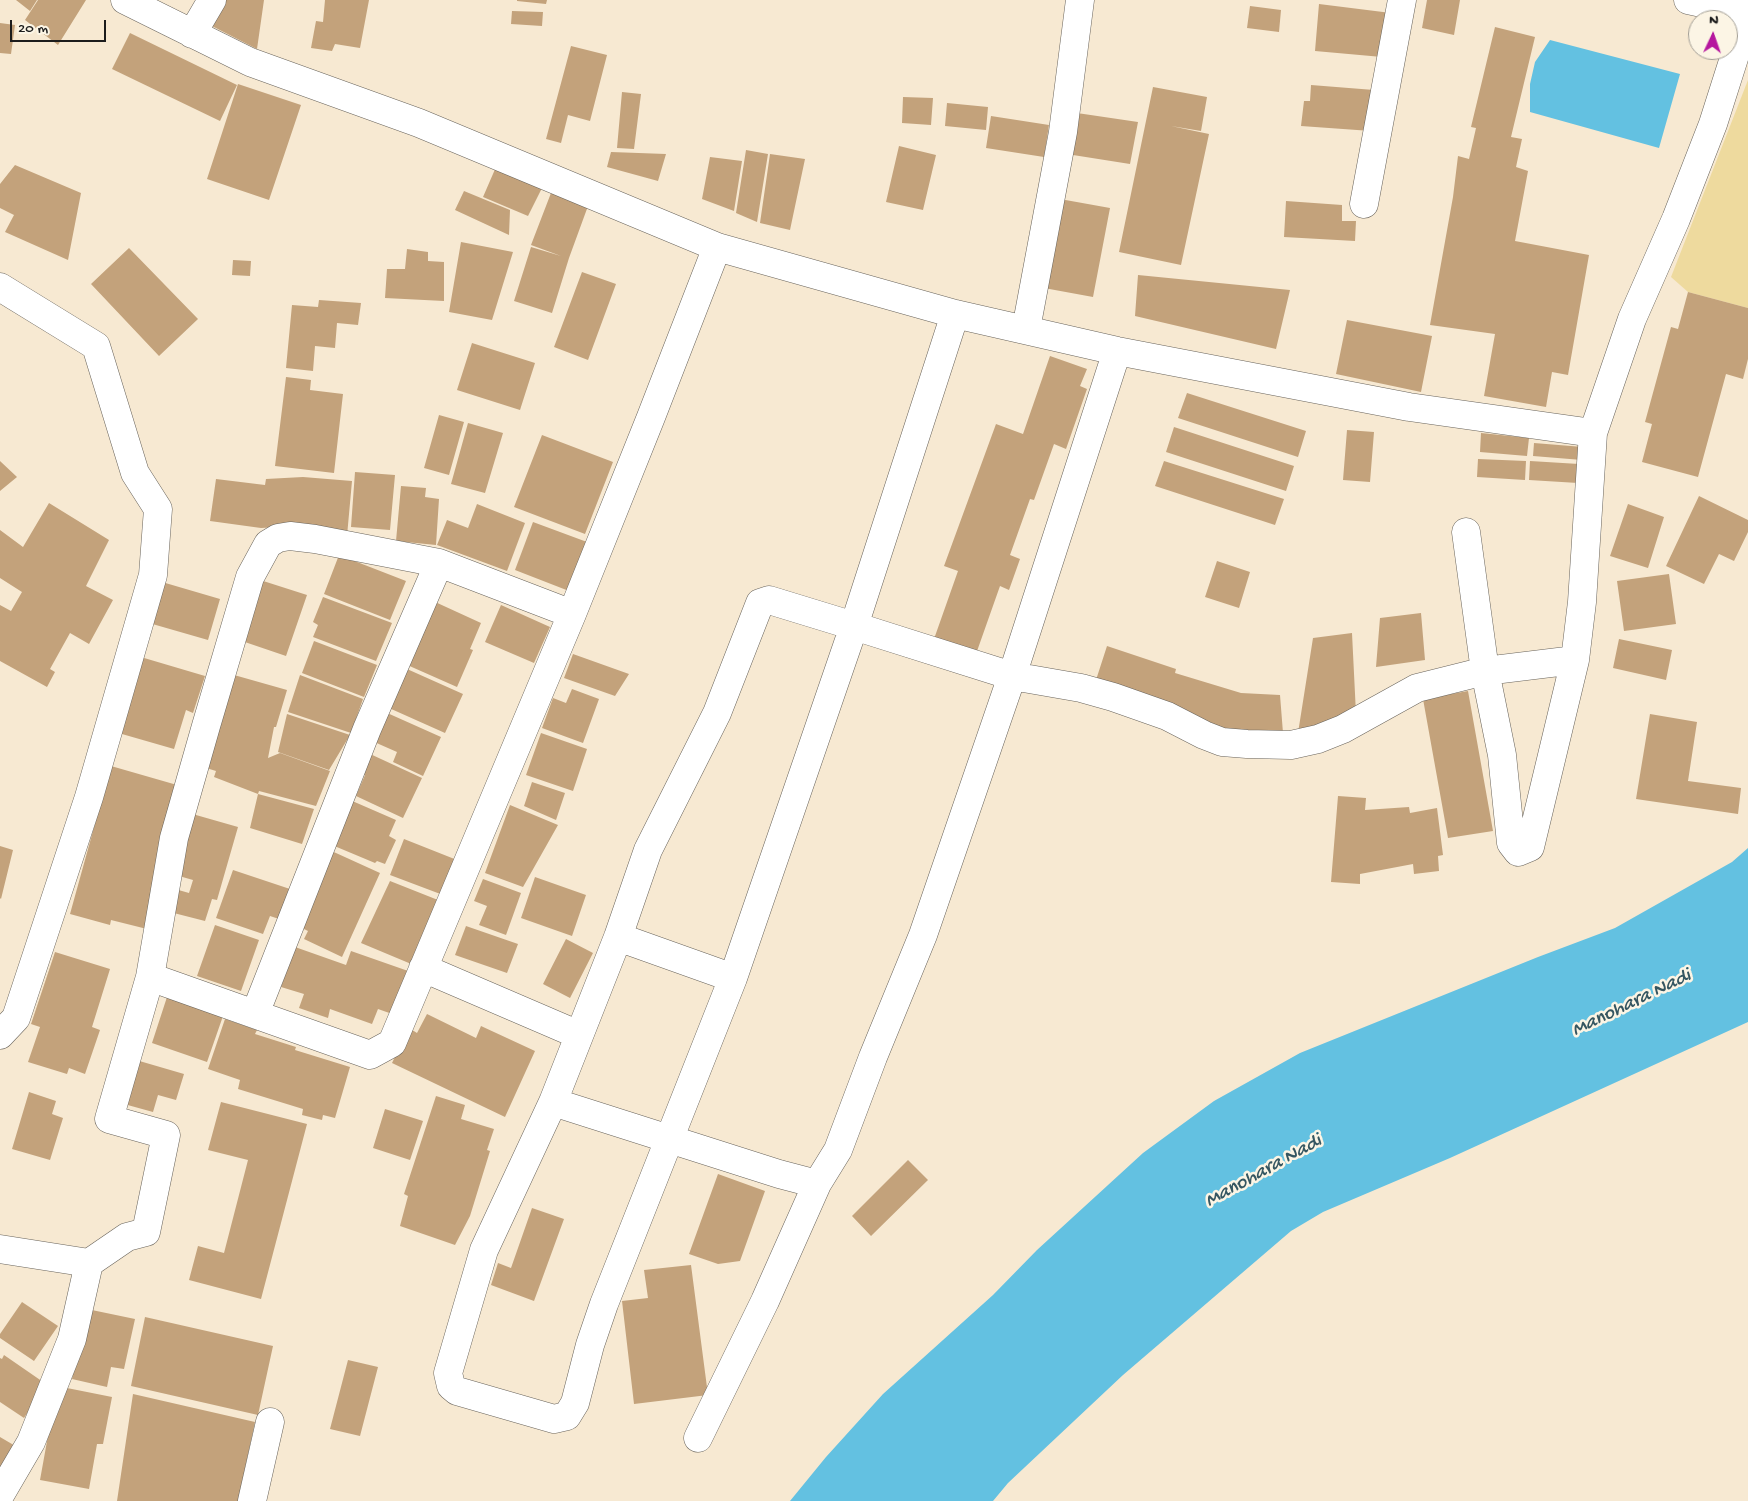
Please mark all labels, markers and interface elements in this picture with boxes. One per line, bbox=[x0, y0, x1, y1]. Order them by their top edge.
scale bar bbox=[12, 10, 109, 42]
north arrow bbox=[1688, 10, 1738, 60]
text: N bbox=[1709, 12, 1719, 29]
text: 20 m bbox=[18, 20, 48, 38]
water label: Manohara Nadi bbox=[1568, 965, 1696, 1043]
water label: Manohara Nadi bbox=[1201, 1130, 1327, 1214]

